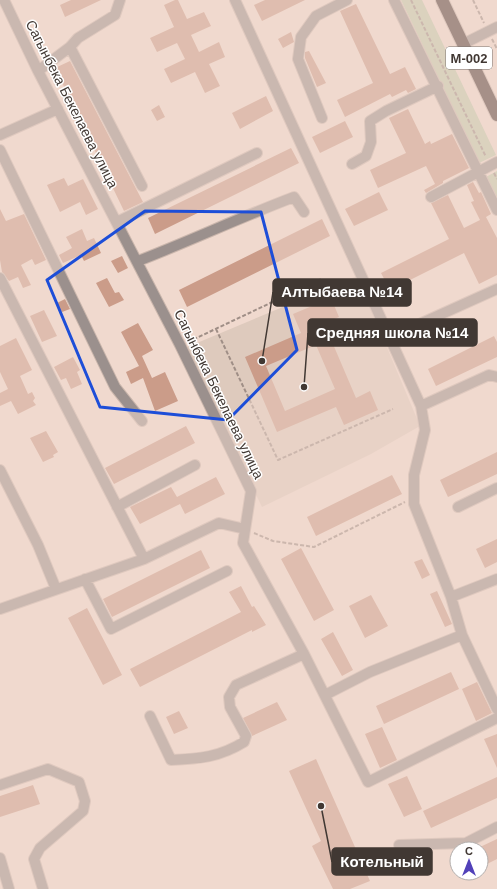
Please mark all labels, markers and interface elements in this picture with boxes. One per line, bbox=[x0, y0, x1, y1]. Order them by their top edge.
street label: Сагынбека Бекелаева улица bbox=[23, 17, 122, 191]
road number: M-002 bbox=[446, 47, 492, 69]
callout: Алтыбаева №14 bbox=[273, 279, 411, 306]
text: Алтыбаева №14 bbox=[281, 283, 403, 300]
street label: Сагынбека Бекелаева улица bbox=[171, 307, 267, 481]
callout: Средняя школа №14 bbox=[308, 319, 477, 346]
text: Средняя школа №14 bbox=[316, 324, 469, 341]
north arrow bbox=[449, 841, 489, 881]
text: С bbox=[465, 845, 473, 857]
callout: Котельный bbox=[332, 848, 432, 875]
text: Котельный bbox=[340, 853, 424, 870]

